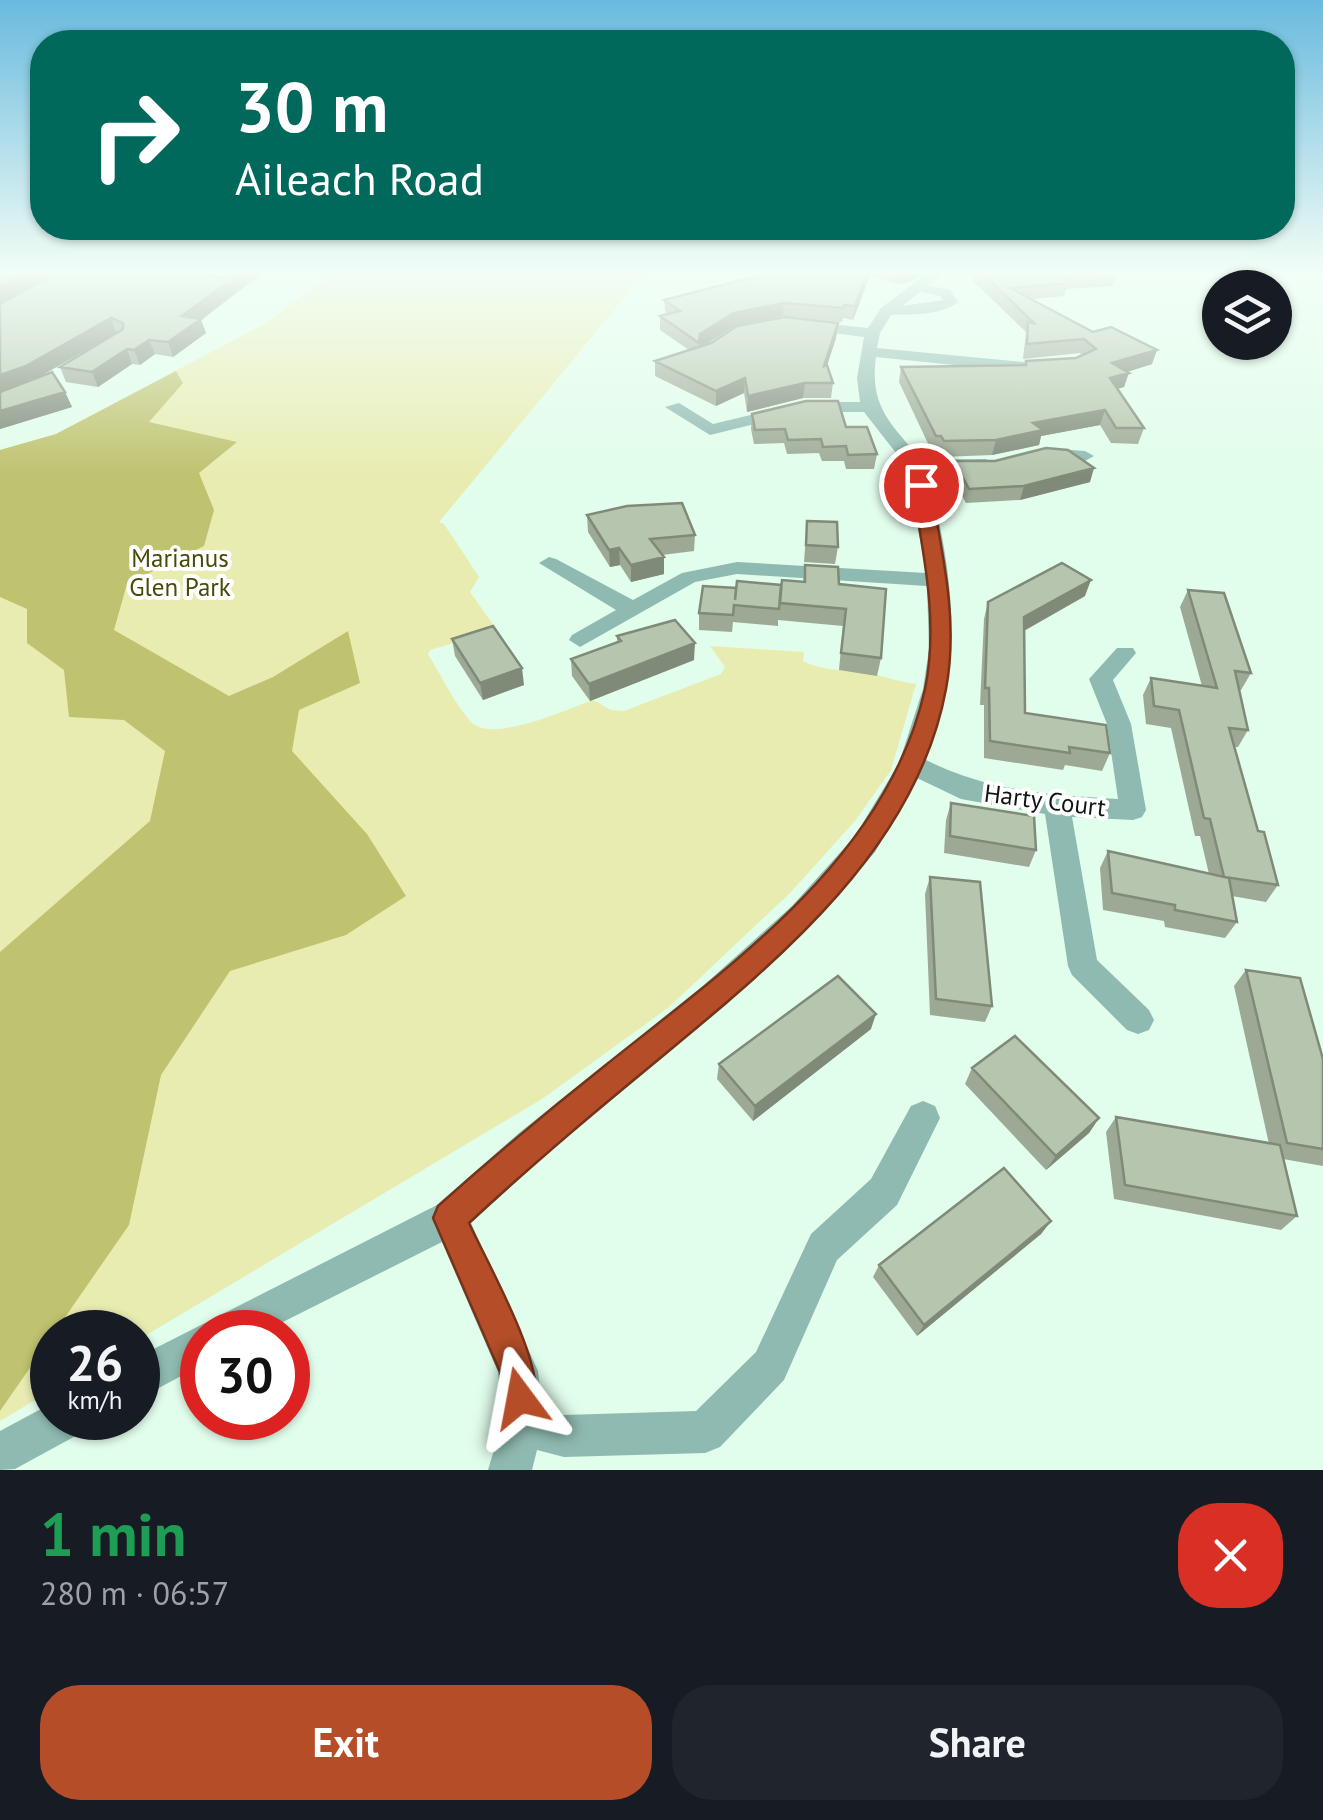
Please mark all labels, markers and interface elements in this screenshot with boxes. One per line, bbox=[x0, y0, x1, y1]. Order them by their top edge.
text: 30 m bbox=[235, 61, 388, 151]
icon: right bbox=[70, 70, 200, 200]
text: Aileach Road bbox=[235, 149, 484, 207]
map controls bbox=[1202, 270, 1292, 360]
button: layers bbox=[1202, 270, 1292, 360]
pin bbox=[879, 443, 964, 528]
icon: arrive bbox=[894, 458, 949, 513]
park label: Marianus Glen Park bbox=[129, 542, 231, 603]
street label: Harty Court bbox=[982, 777, 1108, 823]
speed limit sign: 30 bbox=[180, 1310, 310, 1440]
text: 26 bbox=[67, 1330, 123, 1395]
position arrow bbox=[468, 1346, 572, 1450]
text: km/h bbox=[68, 1384, 122, 1416]
text: 1 min bbox=[40, 1495, 186, 1573]
button: close bbox=[1178, 1503, 1283, 1608]
text: 280 m · 06:57 bbox=[40, 1572, 229, 1614]
button: Exit bbox=[40, 1685, 652, 1800]
button: Share bbox=[672, 1685, 1283, 1800]

